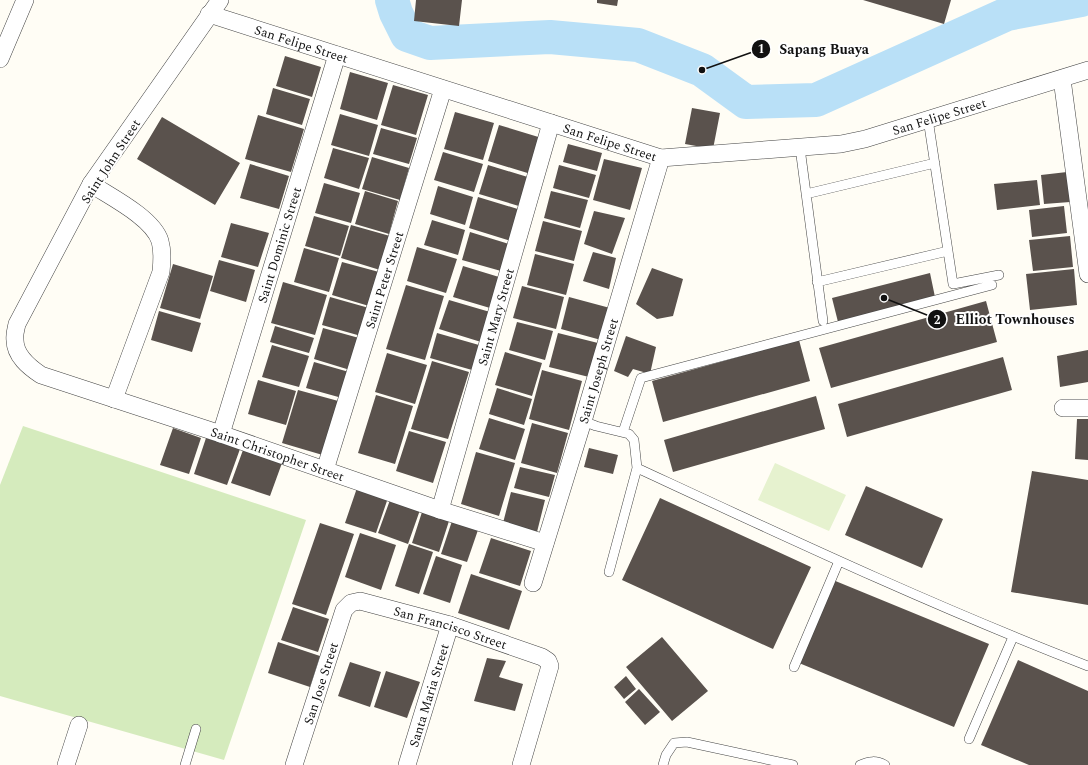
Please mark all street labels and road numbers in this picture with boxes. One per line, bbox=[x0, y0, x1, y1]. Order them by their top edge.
street label: San Felipe Street bbox=[252, 20, 351, 69]
street label: San Felipe Street bbox=[890, 93, 989, 141]
street label: Saint John Street bbox=[76, 115, 146, 208]
street label: San Felipe Street bbox=[560, 118, 660, 167]
street label: Saint Dominic Street bbox=[253, 184, 307, 306]
street label: Saint Peter Street bbox=[360, 229, 409, 331]
street label: Saint Mary Street bbox=[473, 266, 520, 368]
street label: Saint Joseph Street bbox=[574, 315, 624, 426]
street label: Saint Christopher Street bbox=[208, 422, 347, 487]
street label: San Francisco Street bbox=[391, 601, 510, 655]
street label: San Jose Street bbox=[299, 639, 344, 727]
street label: Santa Maria Street bbox=[404, 641, 455, 750]

